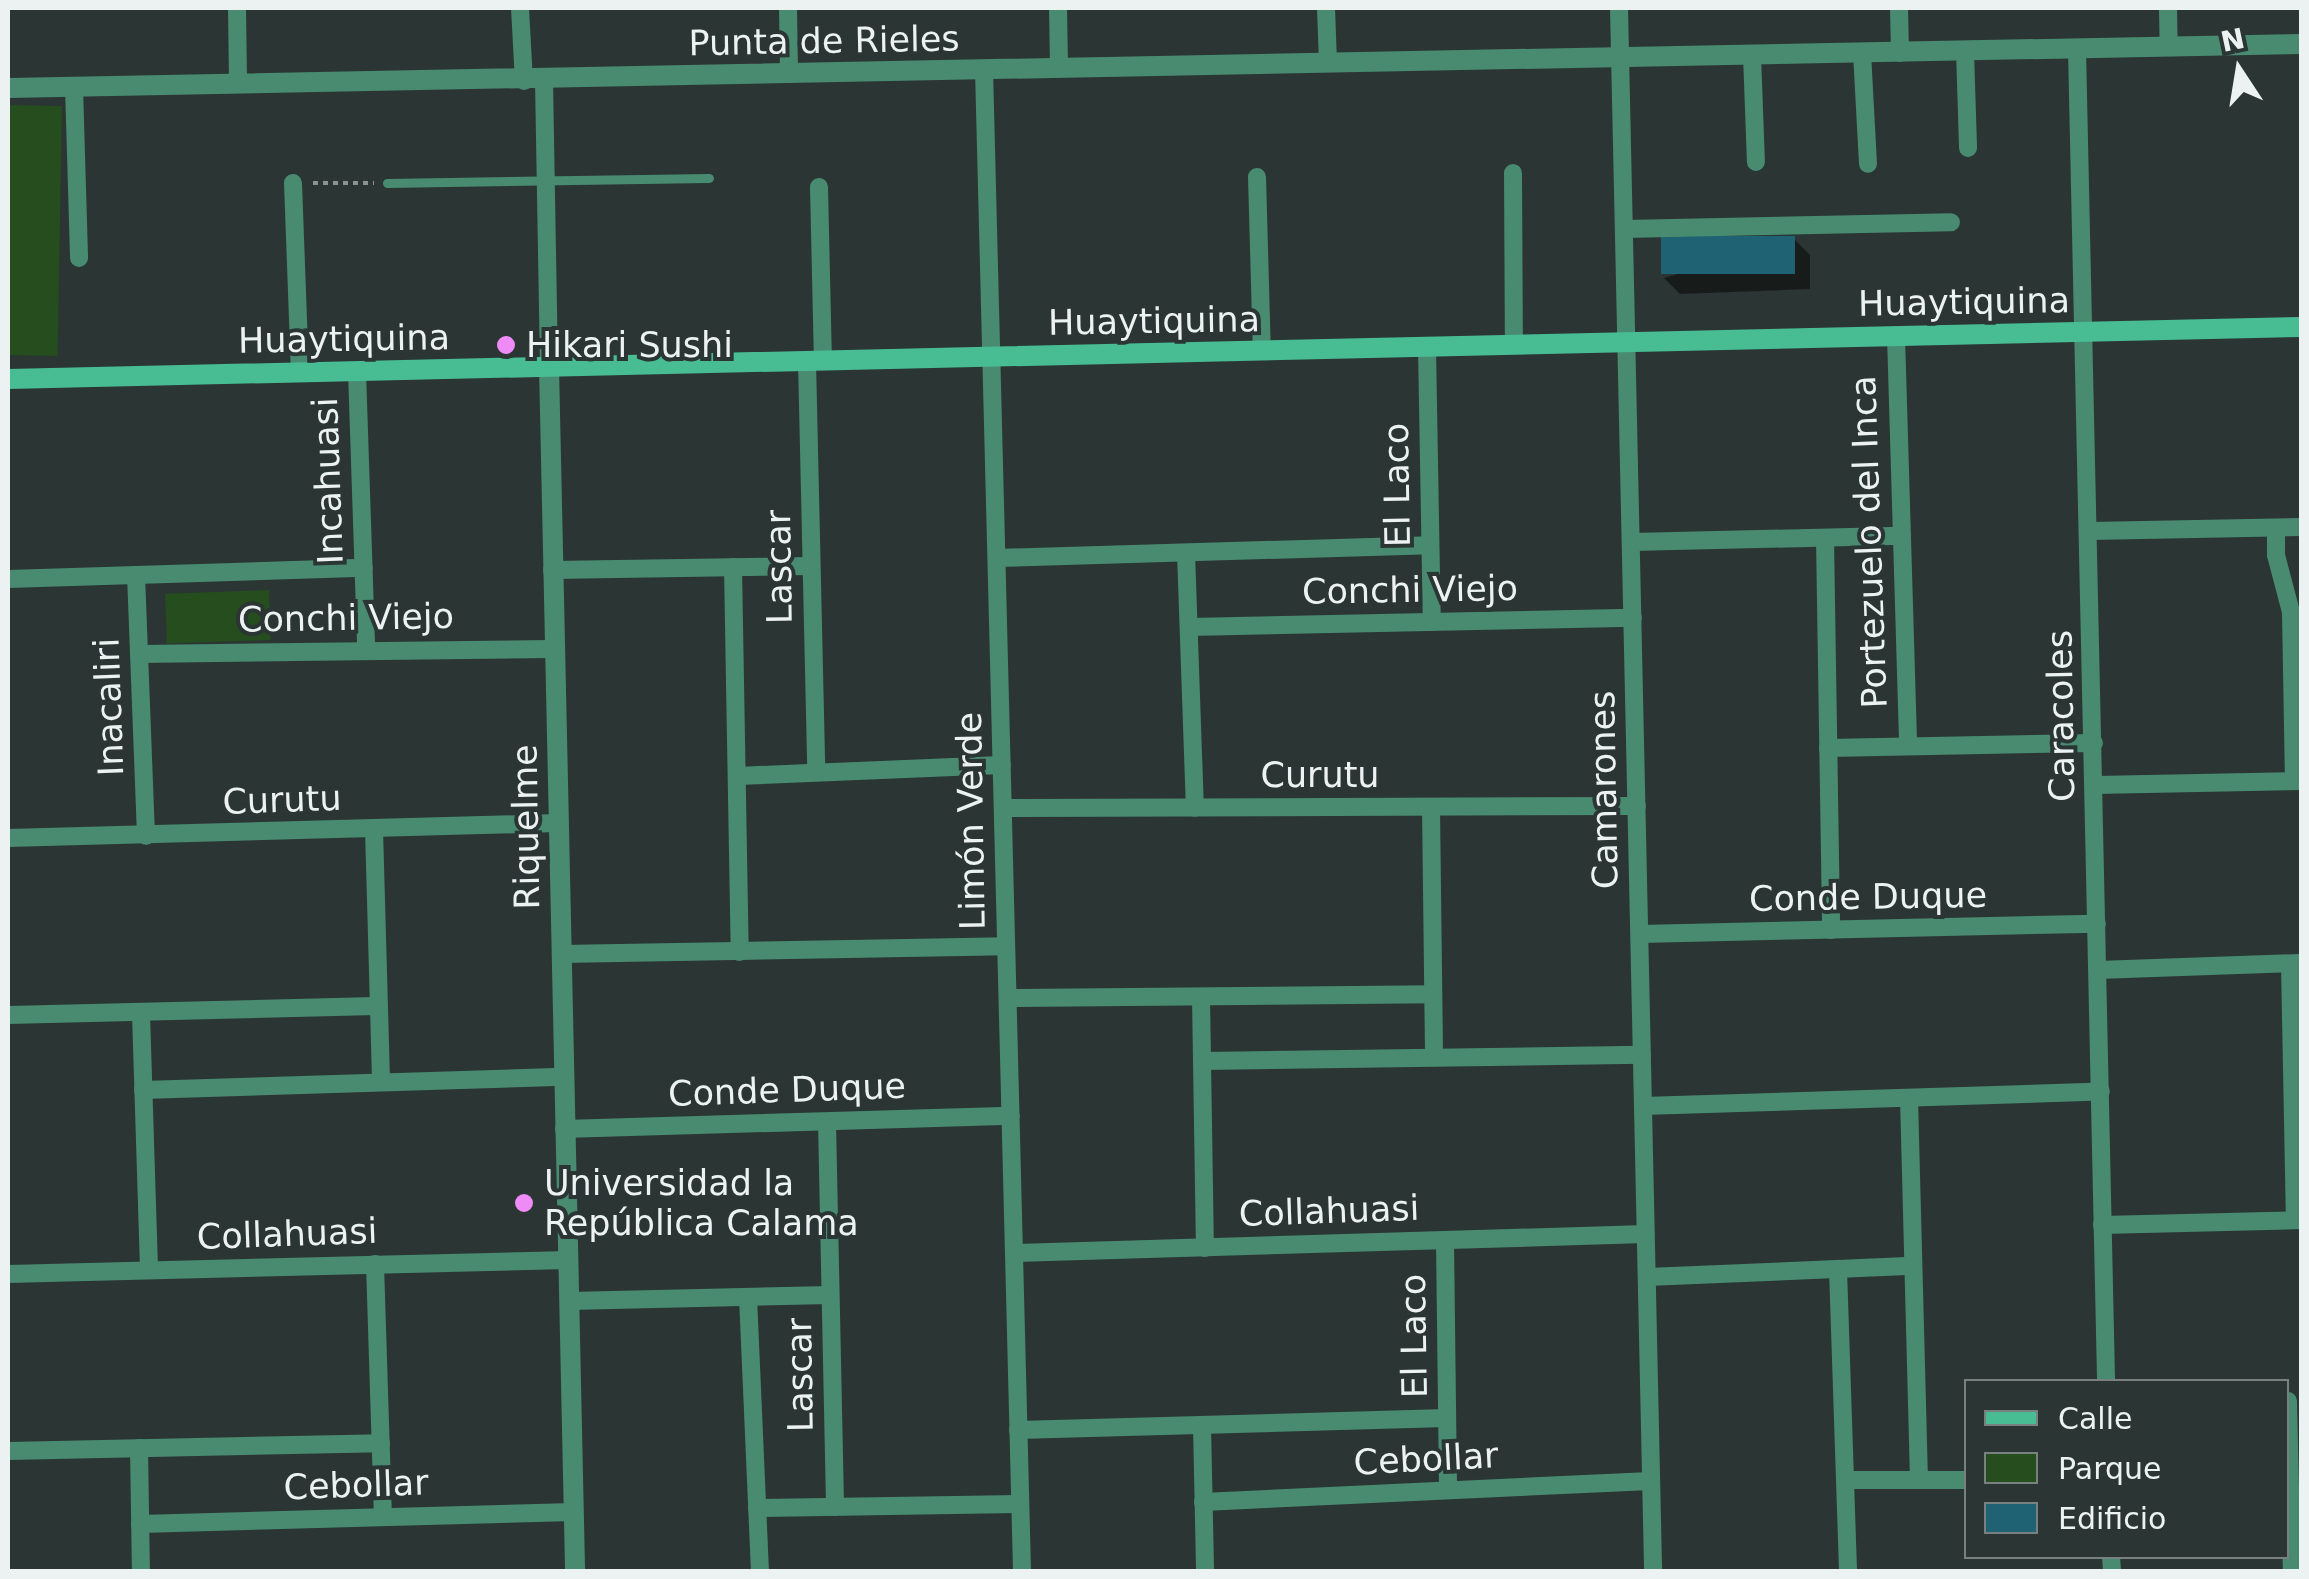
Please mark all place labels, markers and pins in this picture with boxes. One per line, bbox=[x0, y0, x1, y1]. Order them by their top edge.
place label: Hikari Sushi bbox=[526, 324, 733, 366]
marker: Hikari Sushi bbox=[495, 334, 517, 356]
place label: Universidad la República Calama bbox=[544, 1162, 859, 1244]
marker: Universidad la República Calama bbox=[513, 1192, 535, 1214]

